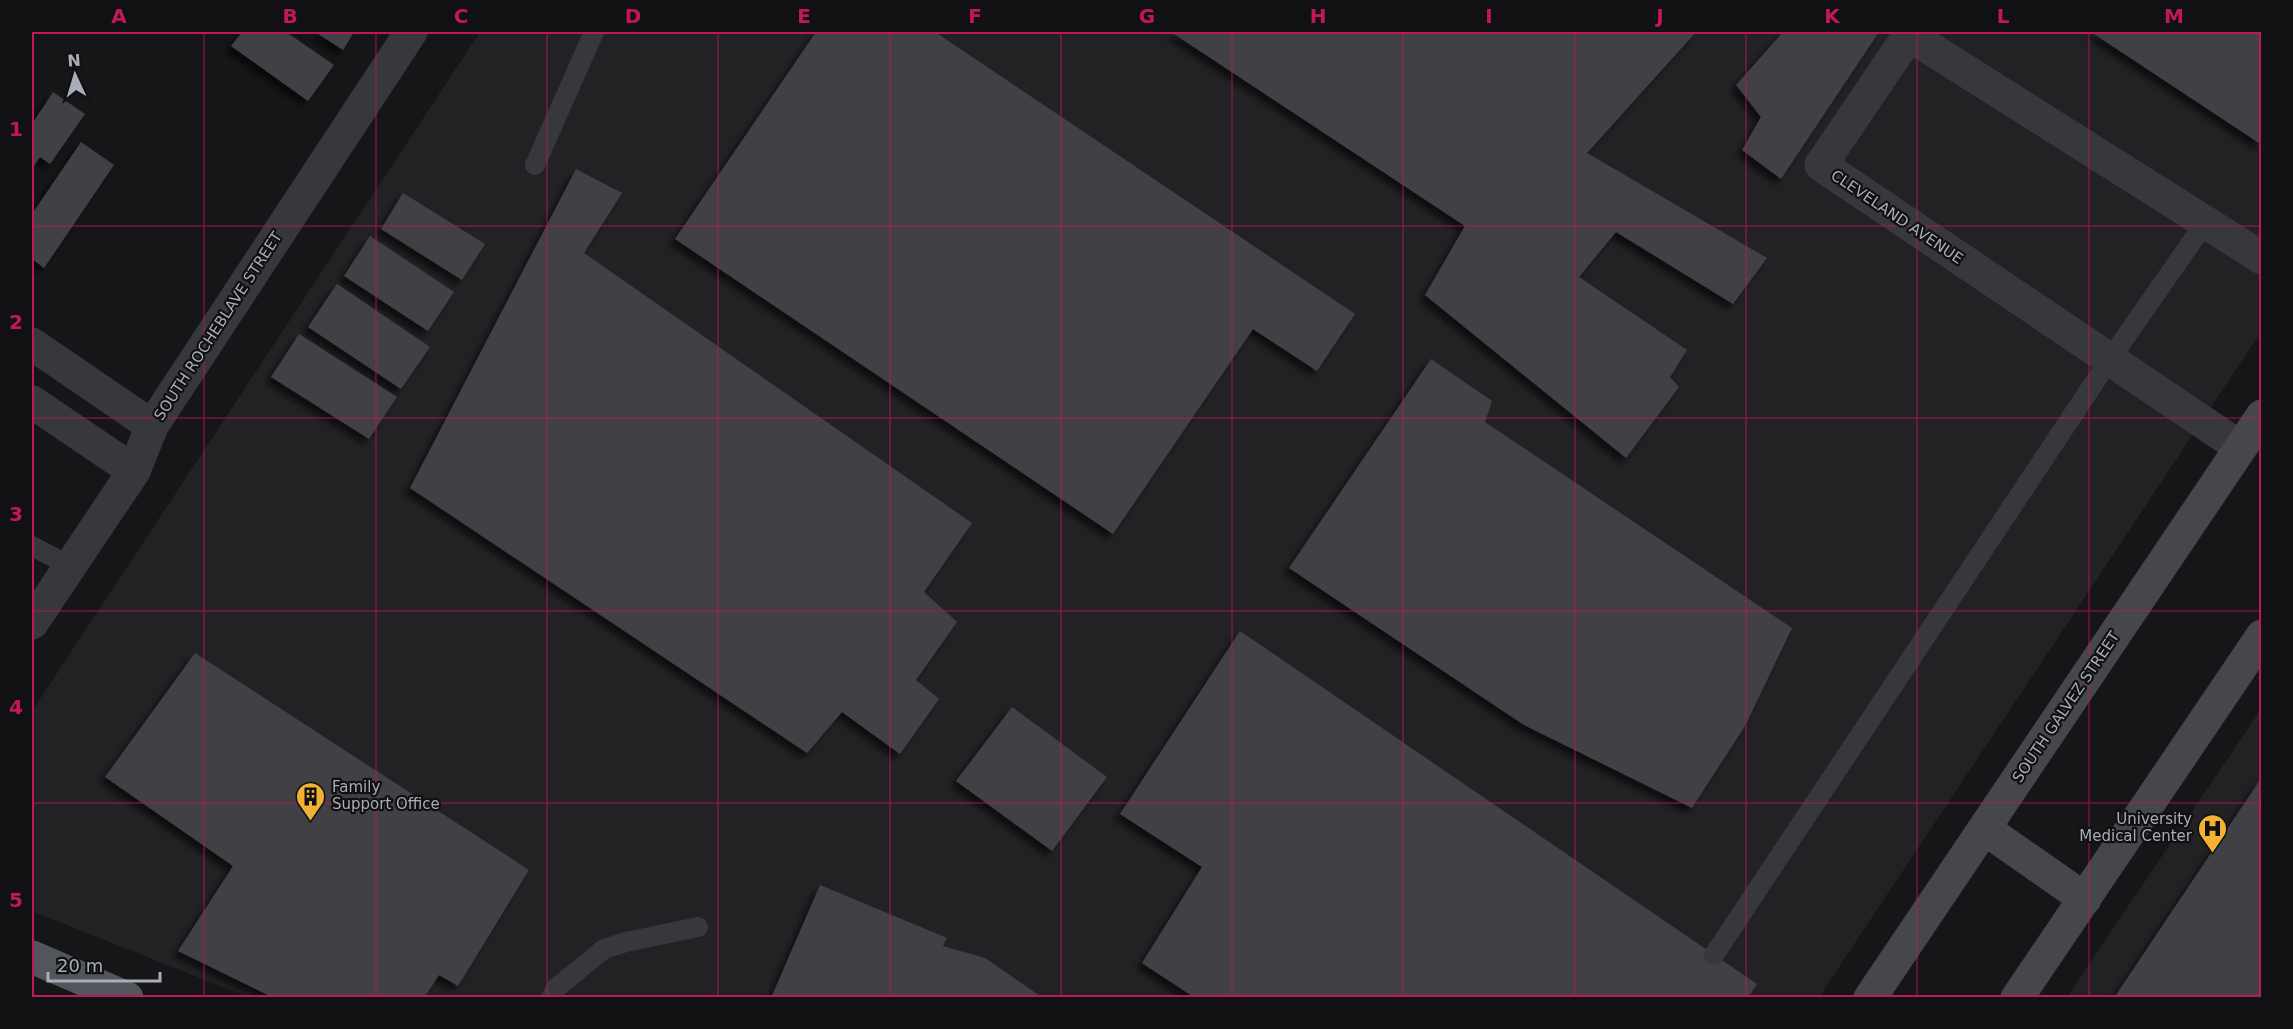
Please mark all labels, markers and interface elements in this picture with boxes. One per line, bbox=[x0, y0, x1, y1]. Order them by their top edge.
text: A bbox=[111, 4, 127, 28]
text: B bbox=[282, 4, 298, 28]
text: C bbox=[454, 4, 468, 28]
text: D bbox=[625, 4, 641, 28]
text: E bbox=[797, 4, 811, 28]
text: F bbox=[968, 4, 982, 28]
text: G bbox=[1139, 4, 1155, 28]
text: H bbox=[1310, 4, 1326, 28]
text: I bbox=[1485, 4, 1493, 28]
text: J bbox=[1654, 4, 1664, 28]
text: K bbox=[1824, 4, 1841, 28]
text: L bbox=[1997, 4, 2010, 28]
text: M bbox=[2164, 4, 2184, 28]
north arrow bbox=[45, 45, 105, 105]
text: N bbox=[67, 51, 81, 70]
text: 1 bbox=[9, 117, 23, 141]
street label: CLEVELAND AVENUE bbox=[1828, 166, 1966, 268]
street label: SOUTH ROCHEBLAVE STREET bbox=[150, 228, 286, 424]
text: 2 bbox=[9, 310, 23, 334]
text: 3 bbox=[9, 502, 23, 526]
street label: SOUTH GALVEZ STREET bbox=[2009, 627, 2124, 786]
text: 4 bbox=[9, 695, 23, 719]
place label: Family Support Office bbox=[332, 778, 440, 813]
building icon: Family Support Office bbox=[295, 780, 327, 822]
place label: University Medical Center bbox=[2079, 810, 2193, 845]
hospital icon: University Medical Center bbox=[2197, 812, 2229, 854]
text: 5 bbox=[9, 888, 23, 912]
scale bar bbox=[48, 945, 160, 983]
text: 20 m bbox=[57, 955, 103, 976]

